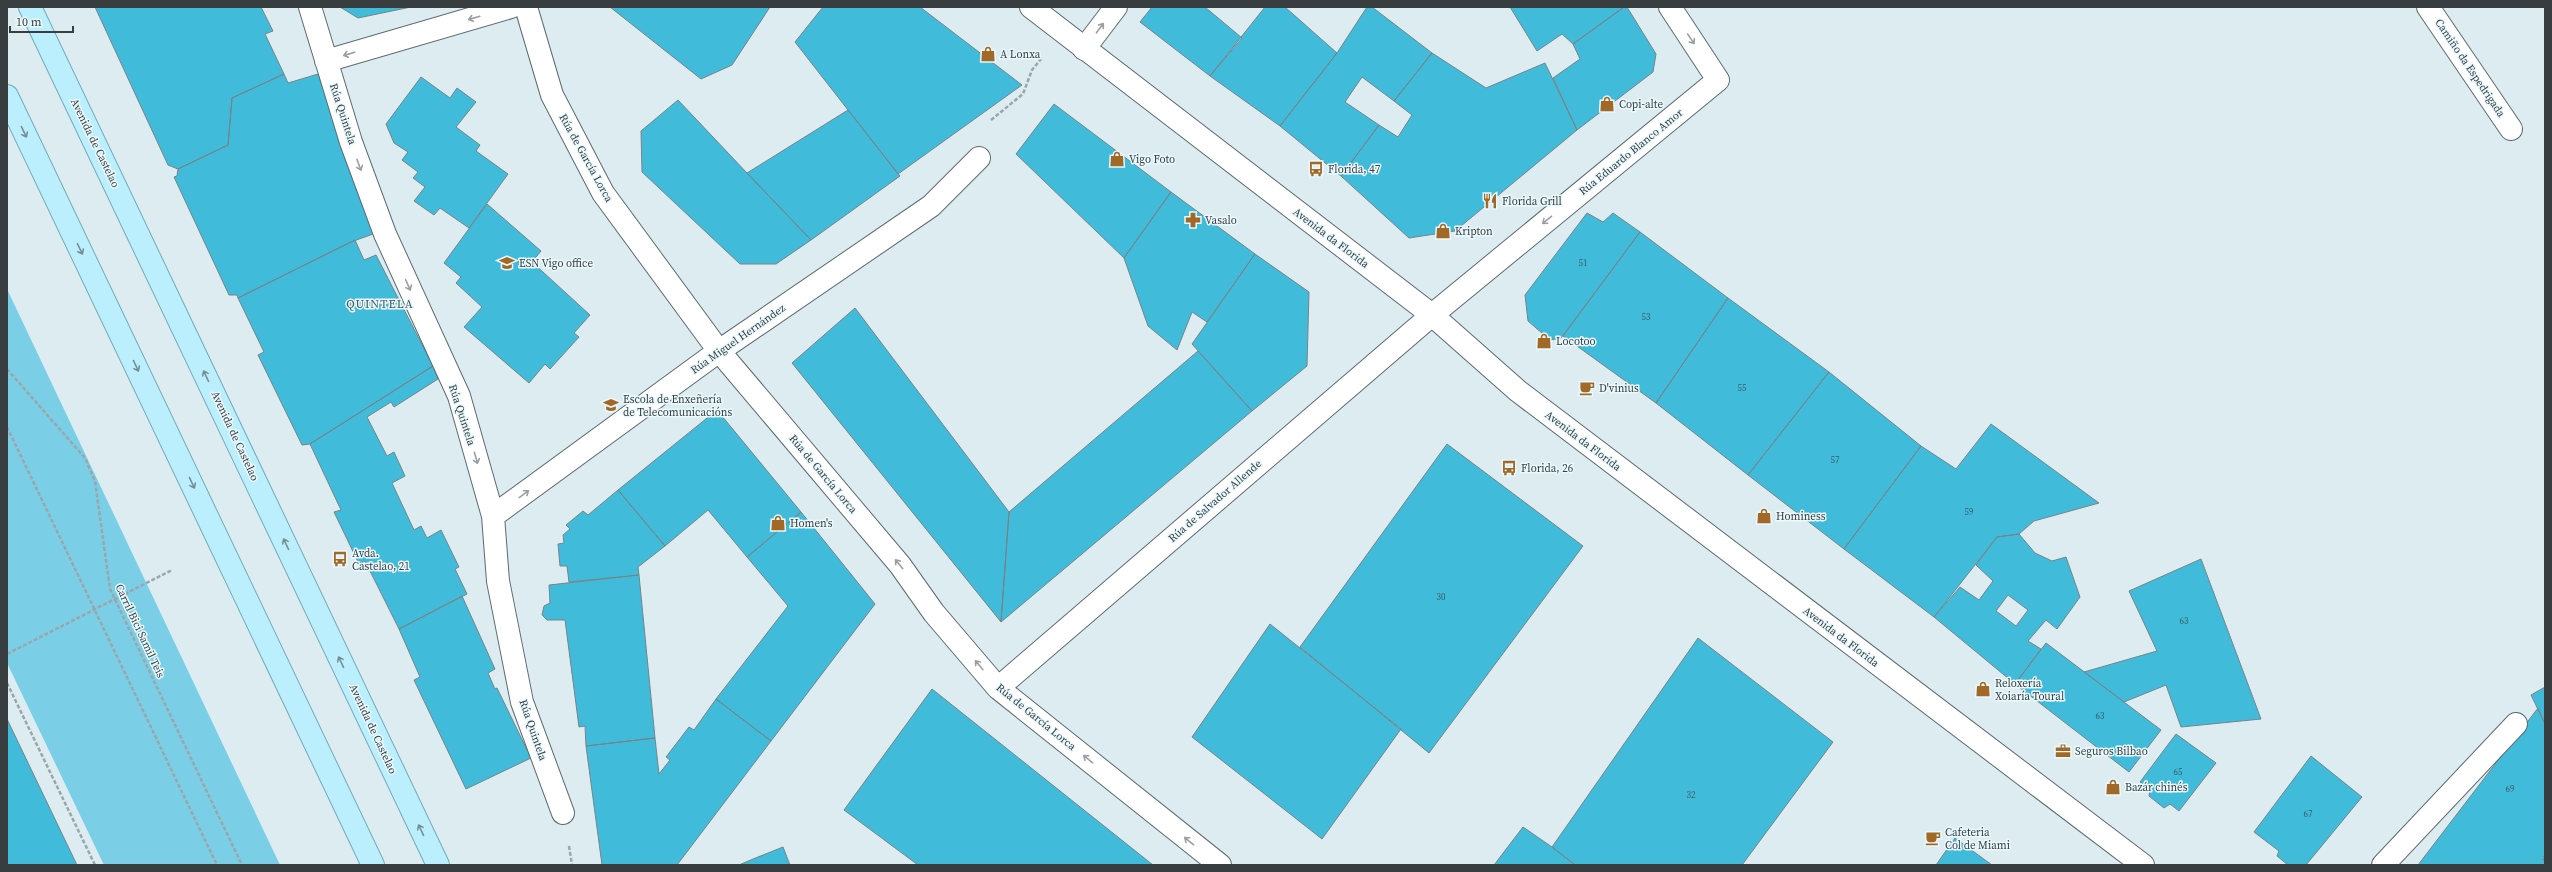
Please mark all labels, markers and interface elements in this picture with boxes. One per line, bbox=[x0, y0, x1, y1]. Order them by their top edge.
scale bar bbox=[10, 8, 73, 34]
text: 10 m bbox=[16, 14, 42, 30]
one-way arrow bbox=[467, 15, 480, 22]
street label: Camiño da Espedrigada bbox=[2431, 16, 2509, 120]
one-way arrow bbox=[1096, 22, 1104, 33]
one-way arrow bbox=[1687, 34, 1695, 45]
shop icon: A Lonxa bbox=[979, 45, 997, 63]
place label: A Lonxa bbox=[1000, 47, 1041, 62]
one-way arrow bbox=[342, 51, 355, 58]
street label: Rúa Quintela bbox=[326, 81, 360, 147]
shop icon: Copi-alte bbox=[1598, 95, 1616, 113]
street label: Avenida de Castelao bbox=[67, 96, 123, 190]
place label: Copi-alte bbox=[1619, 97, 1663, 112]
street label: Rúa Eduardo Blanco Amor bbox=[1576, 105, 1686, 199]
street label: Rúa de García Lorca bbox=[556, 111, 617, 205]
one-way arrow bbox=[21, 125, 28, 137]
shop icon: Vigo Foto bbox=[1108, 150, 1126, 168]
place label: Vigo Foto bbox=[1129, 152, 1175, 167]
one-way arrow bbox=[356, 158, 364, 170]
bus stop icon: Florida, 47 bbox=[1307, 160, 1325, 178]
place label: Florida, 47 bbox=[1328, 162, 1381, 177]
restaurant icon: Florida Grill bbox=[1481, 192, 1499, 210]
place label: Florida Grill bbox=[1502, 194, 1562, 209]
street label: Avenida da Florida bbox=[1290, 204, 1372, 272]
pharmacy icon: Vasalo bbox=[1184, 211, 1202, 229]
place label: Vasalo bbox=[1205, 213, 1237, 228]
one-way arrow bbox=[1542, 216, 1553, 225]
shop icon: Kripton bbox=[1434, 222, 1452, 240]
place label: Kripton bbox=[1455, 224, 1493, 239]
one-way arrow bbox=[77, 242, 84, 254]
school or university icon: ESN Vigo office bbox=[498, 254, 516, 272]
place label: ESN Vigo office bbox=[519, 256, 593, 271]
house number: 51 bbox=[1578, 257, 1588, 269]
one-way arrow bbox=[405, 279, 412, 291]
district label: QUINTELA bbox=[346, 296, 414, 312]
street label: Rúa Miguel Hernández bbox=[688, 301, 788, 377]
house number: 53 bbox=[1641, 311, 1651, 323]
shop icon: Locotoo bbox=[1535, 332, 1553, 350]
place label: Locotoo bbox=[1556, 334, 1596, 349]
one-way arrow bbox=[133, 360, 140, 372]
one-way arrow bbox=[202, 370, 209, 382]
cafe icon: D'vinius bbox=[1578, 379, 1596, 397]
place label: D'vinius bbox=[1599, 381, 1639, 396]
street label: Rúa Quintela bbox=[445, 382, 479, 448]
house number: 55 bbox=[1737, 382, 1747, 394]
street label: Avenida de Castelao bbox=[208, 389, 262, 483]
place label: Escola de Enxeñería de Telecomunicacións bbox=[623, 392, 732, 420]
school or university icon: Escola de Enxeñería de Telecomunicacións bbox=[602, 396, 620, 414]
street label: Avenida da Florida bbox=[1542, 407, 1624, 475]
street label: Rúa de García Lorca bbox=[786, 431, 861, 517]
one-way arrow bbox=[473, 451, 480, 464]
house number: 57 bbox=[1830, 454, 1840, 466]
street label: Rúa de Salvador Allende bbox=[1165, 456, 1265, 546]
bus stop icon: Florida, 26 bbox=[1500, 459, 1518, 477]
place label: Florida, 26 bbox=[1521, 461, 1574, 476]
one-way arrow bbox=[189, 477, 196, 489]
one-way arrow bbox=[519, 490, 530, 498]
house number: 59 bbox=[1964, 506, 1974, 518]
shop icon: Hominess bbox=[1755, 507, 1773, 525]
place label: Hominess bbox=[1776, 509, 1826, 524]
shop icon: Homen's bbox=[769, 514, 787, 532]
place label: Homen's bbox=[790, 516, 833, 531]
one-way arrow bbox=[282, 539, 289, 551]
place label: Avda. Castelao, 21 bbox=[352, 546, 410, 574]
bus stop icon: Avda. Castelao, 21 bbox=[331, 550, 349, 568]
one-way arrow bbox=[894, 558, 903, 569]
street label: Carril Bici Samil Teis bbox=[112, 582, 168, 681]
house number: 30 bbox=[1436, 591, 1446, 603]
street label: Avenida da Florida bbox=[1800, 603, 1882, 671]
house number: 63 bbox=[2179, 615, 2189, 627]
one-way arrow bbox=[337, 656, 345, 668]
one-way arrow bbox=[975, 660, 984, 671]
place label: Reloxería Xoiaría Toural bbox=[1995, 676, 2064, 704]
street label: Rúa de García Lorca bbox=[993, 680, 1079, 754]
shop icon: Reloxería Xoiaría Toural bbox=[1974, 680, 1992, 698]
street label: Avenida de Castelao bbox=[346, 682, 400, 776]
street label: Rúa Quintela bbox=[516, 698, 551, 763]
house number: 63 bbox=[2095, 710, 2105, 722]
office icon: Seguros Bilbao bbox=[2054, 742, 2072, 760]
place label: Seguros Bilbao bbox=[2075, 744, 2148, 759]
one-way arrow bbox=[1082, 755, 1093, 764]
house number: 65 bbox=[2173, 766, 2183, 778]
shop icon: Bazár chinés bbox=[2104, 778, 2122, 796]
place label: Bazár chinés bbox=[2125, 780, 2188, 795]
house number: 69 bbox=[2505, 783, 2515, 795]
house number: 32 bbox=[1686, 789, 1696, 801]
house number: 67 bbox=[2303, 808, 2313, 820]
one-way arrow bbox=[417, 824, 424, 836]
place label: Cafeteria Col de Miami bbox=[1945, 825, 2010, 853]
cafe icon: Cafeteria Col de Miami bbox=[1924, 829, 1942, 847]
one-way arrow bbox=[1184, 836, 1195, 845]

